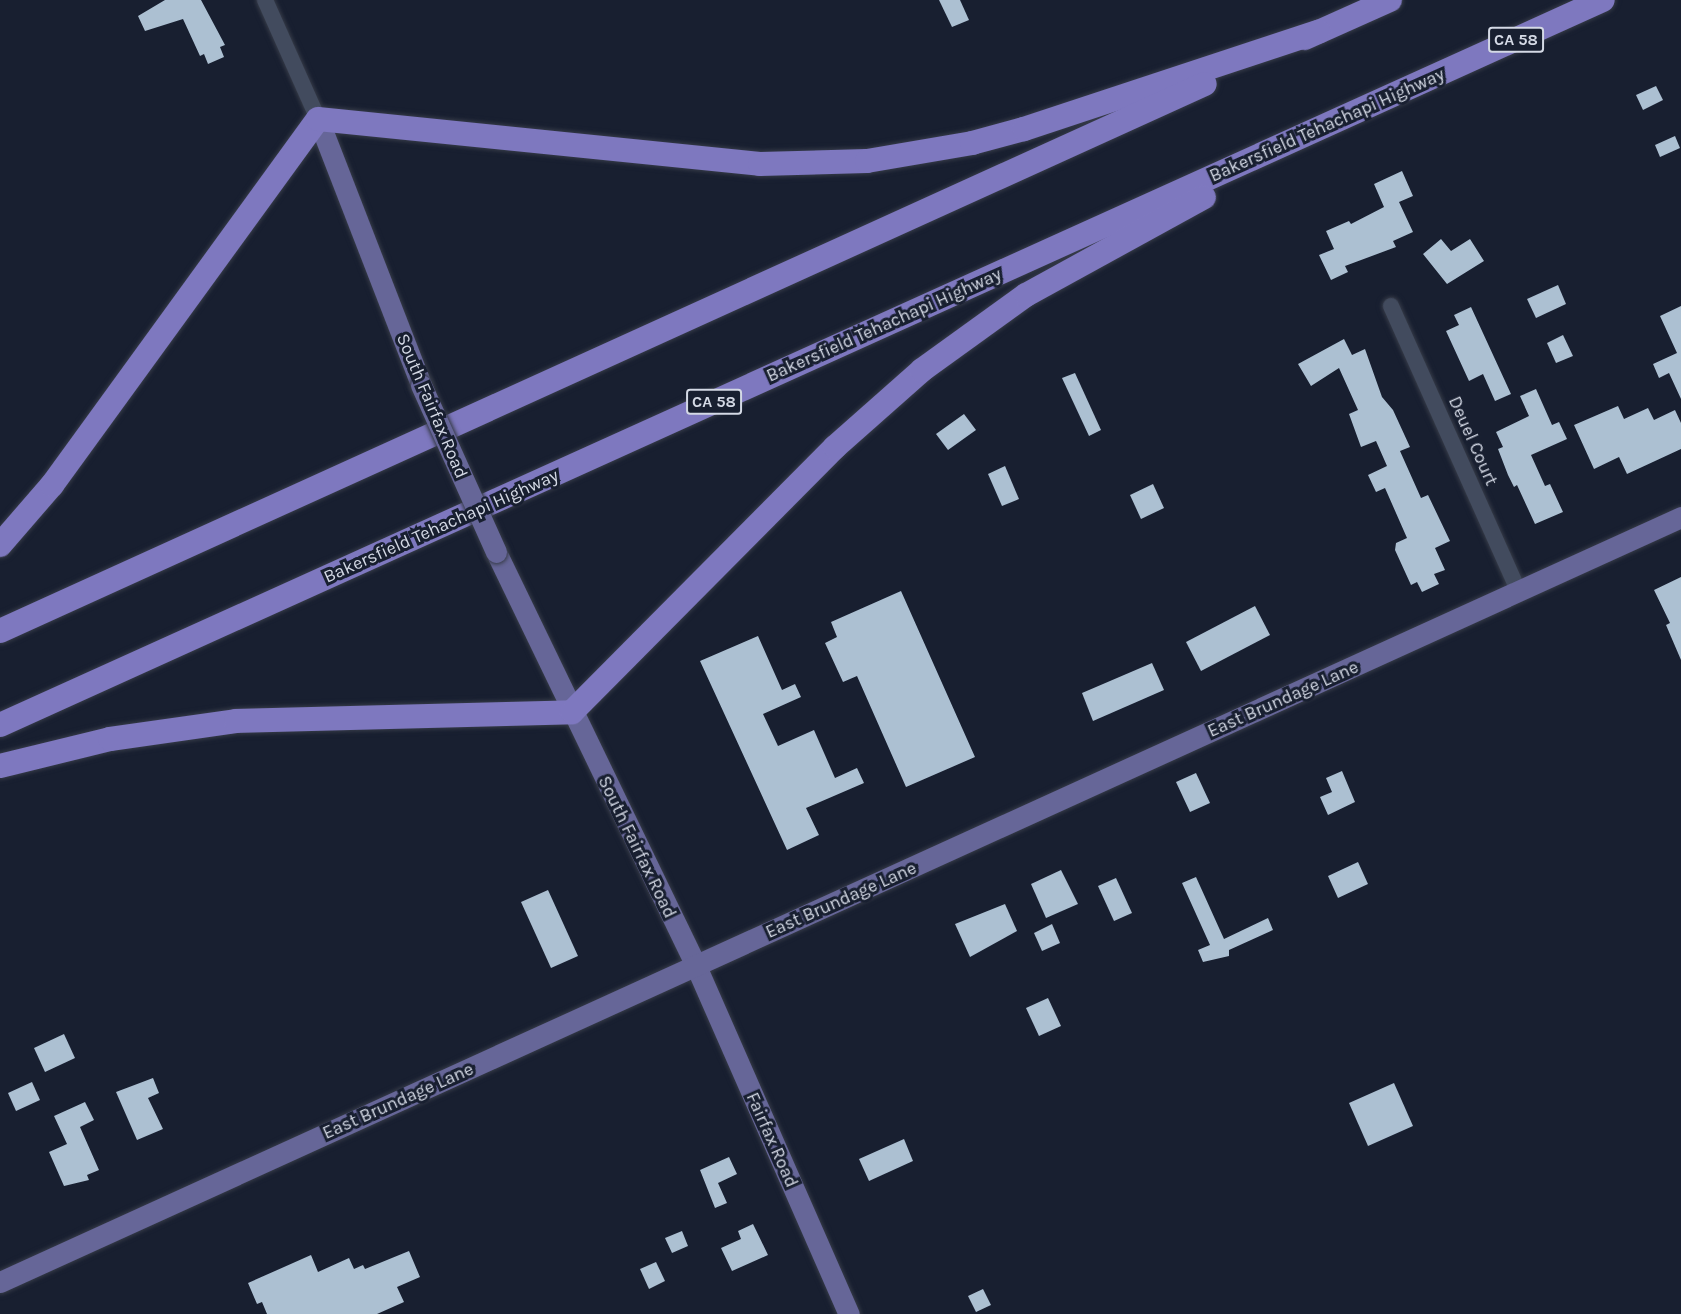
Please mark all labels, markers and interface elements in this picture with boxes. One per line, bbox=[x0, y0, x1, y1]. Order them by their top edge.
road number: CA 58 bbox=[1488, 27, 1544, 53]
street label: Bakersfield Tehachapi Highway bbox=[1206, 63, 1448, 187]
street label: Bakersfield Tehachapi Highway bbox=[763, 263, 1005, 387]
street label: South Fairfax Road bbox=[392, 330, 472, 482]
road number: CA 58 bbox=[686, 389, 742, 415]
street label: Deuel Court bbox=[1444, 393, 1502, 489]
street label: Bakersfield Tehachapi Highway bbox=[320, 464, 562, 588]
street label: East Brundage Lane bbox=[1204, 656, 1362, 742]
street label: South Fairfax Road bbox=[593, 772, 681, 922]
street label: East Brundage Lane bbox=[762, 857, 920, 943]
street label: East Brundage Lane bbox=[319, 1058, 477, 1144]
street label: Fairfax Road bbox=[741, 1089, 803, 1191]

